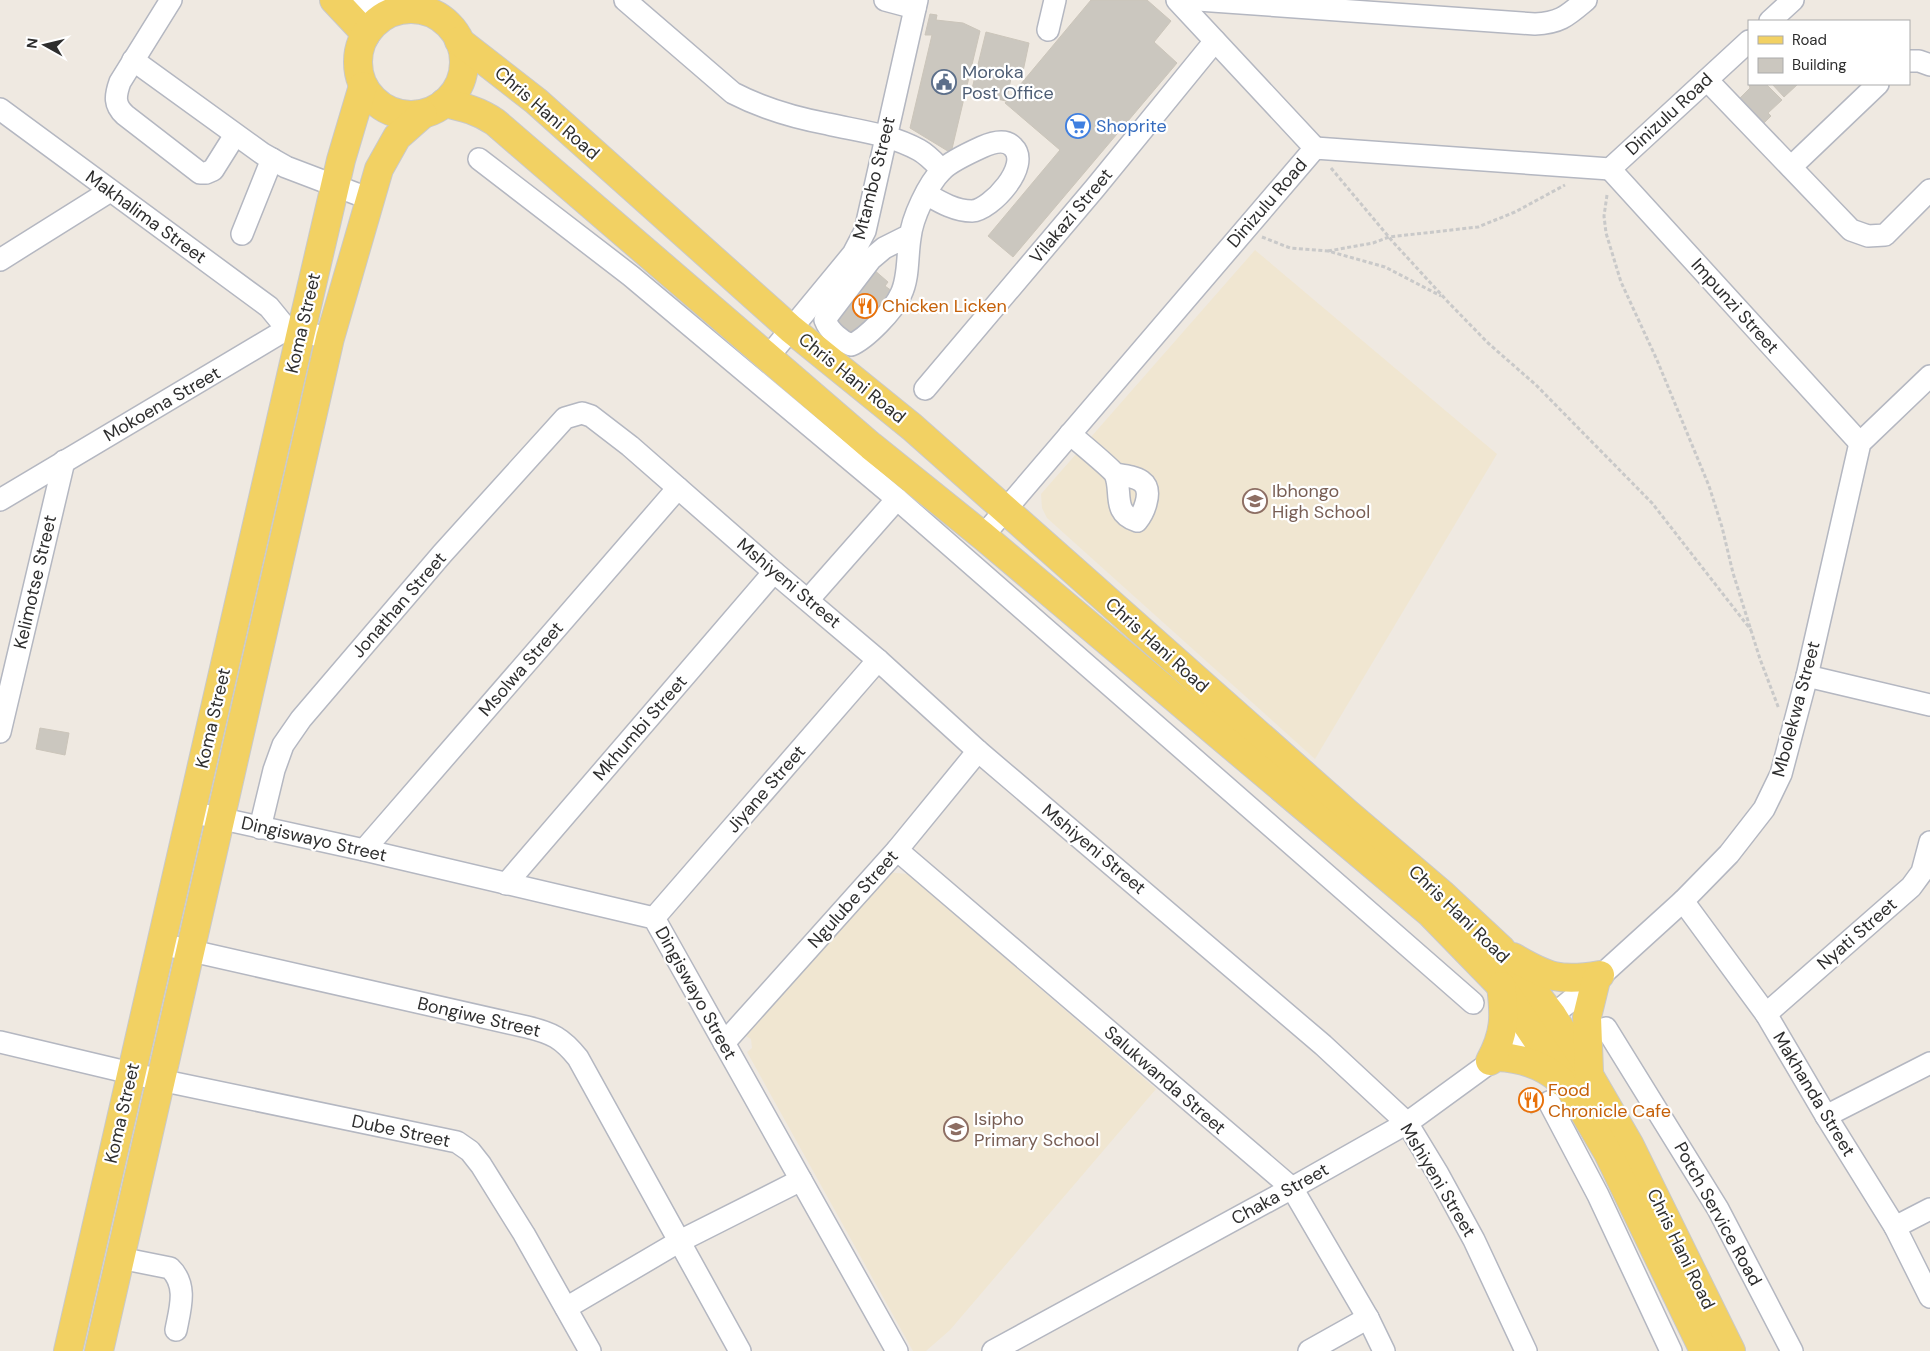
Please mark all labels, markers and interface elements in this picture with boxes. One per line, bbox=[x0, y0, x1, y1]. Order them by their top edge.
north arrow bbox=[20, 20, 70, 70]
legend bbox=[1748, 20, 1910, 85]
text: Road bbox=[1792, 30, 1827, 50]
text: N bbox=[23, 37, 42, 50]
text: Building bbox=[1792, 55, 1847, 75]
place label: Moroka Post Office bbox=[962, 60, 1054, 105]
street label: Chris Hani Road bbox=[490, 61, 604, 165]
street label: Dinizulu Road bbox=[1620, 67, 1718, 161]
public building icon: Moroka Post Office bbox=[931, 69, 957, 95]
supermarket icon: Shoprite bbox=[1065, 113, 1091, 139]
street label: Mtambo Street bbox=[847, 114, 901, 242]
place label: Shoprite bbox=[1096, 114, 1167, 138]
street label: Dinizulu Road bbox=[1222, 153, 1312, 253]
street label: Vilakazi Street bbox=[1024, 163, 1118, 269]
street label: Makhalima Street bbox=[81, 165, 211, 269]
street label: Impunzi Street bbox=[1686, 253, 1784, 359]
street label: Koma Street bbox=[280, 270, 326, 376]
restaurant icon: Chicken Licken bbox=[852, 293, 878, 319]
place label: Chicken Licken bbox=[882, 294, 1007, 318]
street label: Chris Hani Road bbox=[793, 327, 911, 429]
street label: Mokoena Street bbox=[99, 361, 225, 447]
place label: Ibhongo High School bbox=[1272, 479, 1370, 524]
school or university icon: Ibhongo High School bbox=[1242, 488, 1268, 514]
street label: Kelimotse Street bbox=[8, 513, 62, 651]
street label: Mshiyeni Street bbox=[732, 532, 846, 634]
street label: Jonathan Street bbox=[346, 547, 452, 663]
street label: Chris Hani Road bbox=[1100, 592, 1214, 698]
street label: Msolwa Street bbox=[473, 617, 569, 721]
street label: Mbolekwa Street bbox=[1766, 639, 1826, 779]
street label: Koma Street bbox=[190, 665, 236, 771]
street label: Mkhumbi Street bbox=[588, 670, 692, 786]
street label: Jiyane Street bbox=[721, 740, 811, 838]
street label: Mshiyeni Street bbox=[1037, 798, 1151, 900]
street label: Dingiswayo Street bbox=[239, 811, 389, 867]
street label: Ngulube Street bbox=[802, 845, 904, 953]
street label: Chris Hani Road bbox=[1403, 860, 1515, 968]
street label: Nyati Street bbox=[1812, 893, 1902, 975]
street label: Dingiswayo Street bbox=[649, 922, 743, 1064]
street label: Bongiwe Street bbox=[415, 991, 543, 1043]
street label: Salukwanda Street bbox=[1099, 1020, 1231, 1140]
street label: Makhanda Street bbox=[1767, 1027, 1861, 1161]
street label: Koma Street bbox=[99, 1060, 145, 1166]
place label: Food Chronicle Cafe bbox=[1548, 1078, 1671, 1123]
restaurant icon: Food Chronicle Cafe bbox=[1518, 1087, 1544, 1113]
place label: Isipho Primary School bbox=[974, 1107, 1099, 1152]
street label: Dube Street bbox=[350, 1109, 452, 1153]
school or university icon: Isipho Primary School bbox=[943, 1116, 969, 1142]
street label: Mshiyeni Street bbox=[1395, 1119, 1481, 1241]
street label: Potch Service Road bbox=[1669, 1138, 1767, 1290]
street label: Chaka Street bbox=[1227, 1157, 1333, 1231]
street label: Chris Hani Road bbox=[1641, 1185, 1721, 1313]

